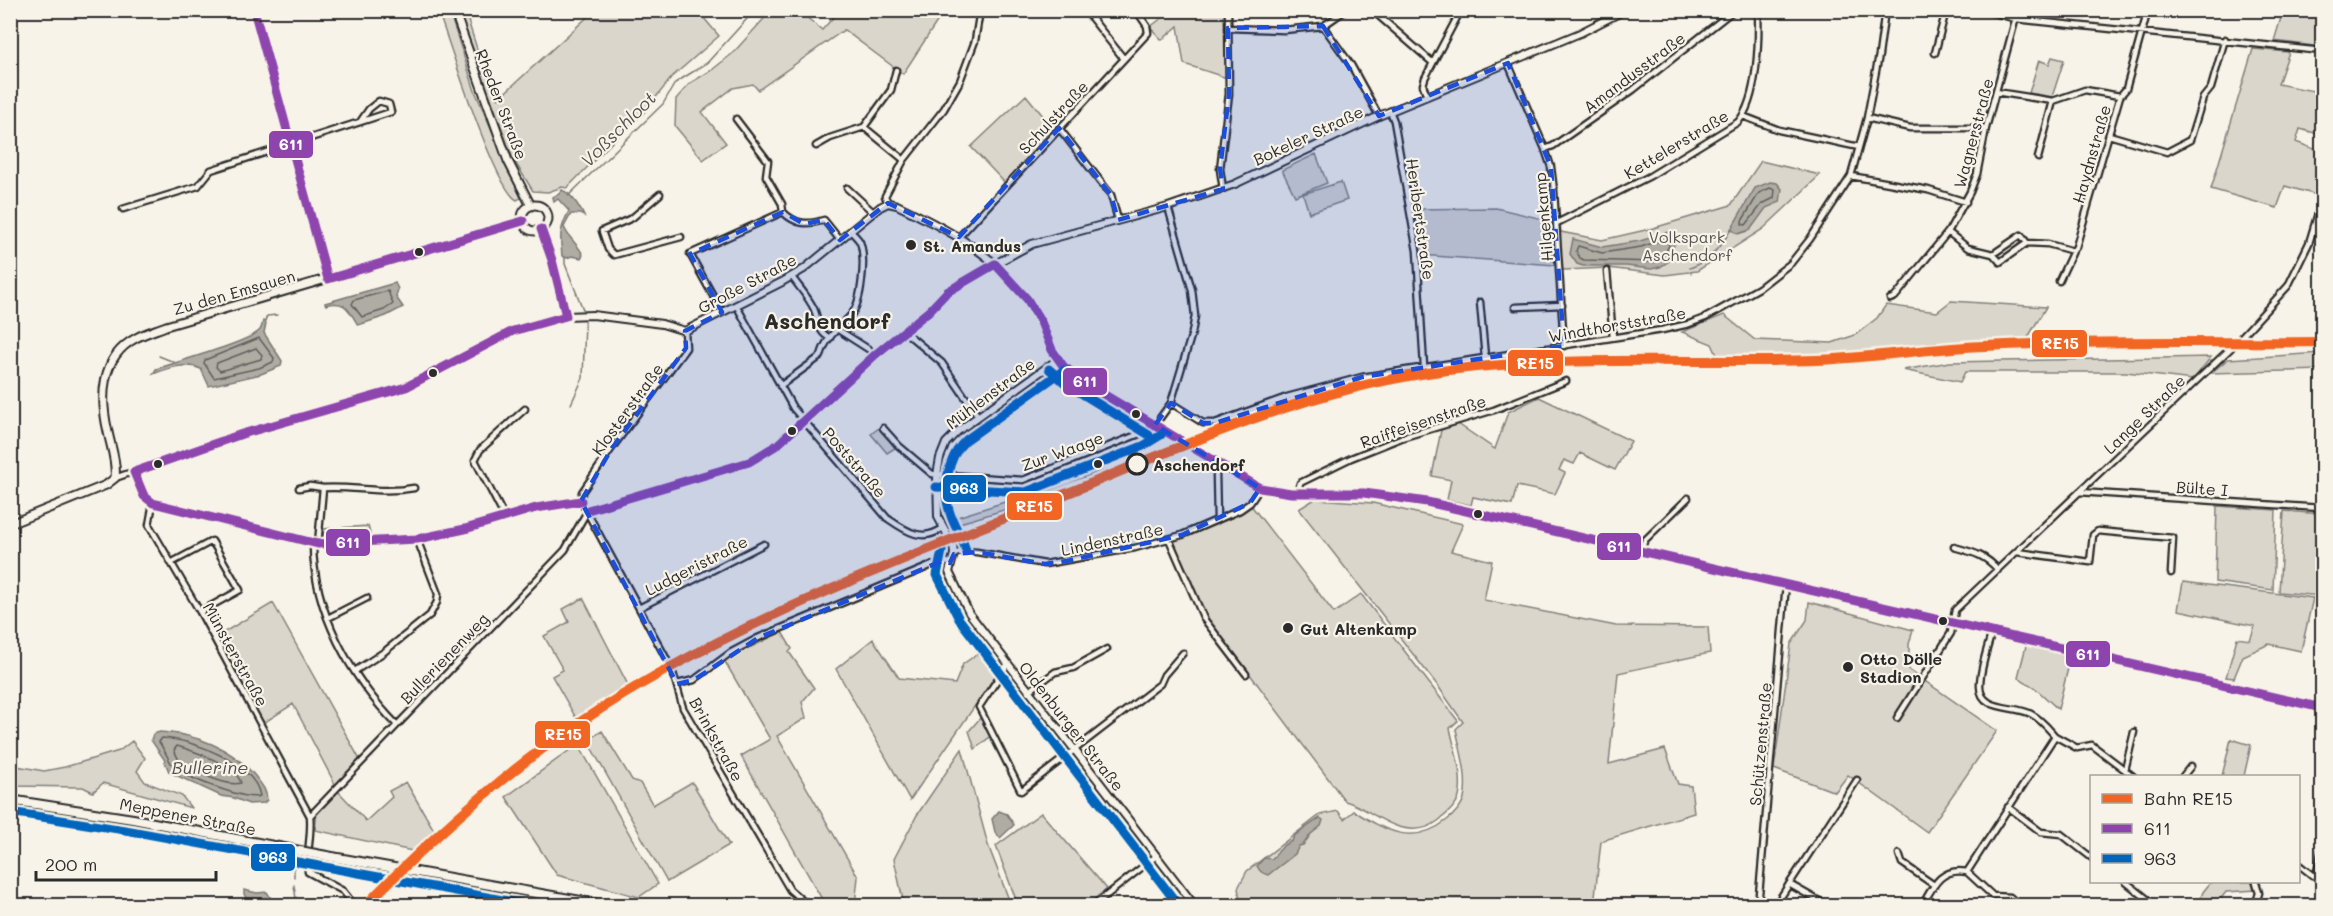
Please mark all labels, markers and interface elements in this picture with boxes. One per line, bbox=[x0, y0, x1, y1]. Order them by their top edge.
street label: Amandusstraße bbox=[1579, 27, 1689, 117]
street label: Rheder Straße bbox=[471, 46, 533, 162]
street label: Schulstraße bbox=[1014, 76, 1092, 158]
street label: Wagnerstraße bbox=[1948, 76, 1998, 190]
water label: Voßschloot bbox=[575, 86, 661, 172]
street label: Bokeler Straße bbox=[1250, 100, 1366, 170]
street label: Haydnstraße bbox=[2067, 102, 2115, 206]
street label: Kettelerstraße bbox=[1620, 105, 1732, 183]
line badge: 611 bbox=[268, 130, 314, 159]
text: 611 bbox=[279, 133, 303, 154]
street label: Heribertstraße bbox=[1402, 157, 1440, 281]
street label: Hilgenkamp bbox=[1529, 171, 1557, 262]
park label: Volkspark Aschendorf bbox=[1642, 226, 1733, 265]
place label: St. Amandus bbox=[923, 235, 1021, 256]
marker: St. Amandus bbox=[904, 238, 918, 252]
unlabelled marker bbox=[413, 246, 425, 258]
street label: Große Straße bbox=[694, 248, 800, 318]
street label: Zu den Emsauen bbox=[171, 265, 297, 319]
street label: Windthorststraße bbox=[1547, 302, 1687, 346]
district label: Aschendorf bbox=[764, 306, 891, 335]
line badge: RE15 bbox=[2031, 329, 2088, 358]
text: RE15 bbox=[2041, 332, 2079, 353]
line badge: RE15 bbox=[1507, 349, 1564, 377]
text: RE15 bbox=[1516, 352, 1554, 373]
street label: Mühlenstraße bbox=[941, 353, 1039, 433]
street label: Klosterstraße bbox=[587, 359, 667, 459]
unlabelled marker bbox=[427, 367, 439, 379]
line badge: 611 bbox=[1062, 367, 1108, 396]
text: 611 bbox=[1073, 370, 1097, 391]
street label: Lange Straße bbox=[2099, 370, 2189, 458]
street label: Raiffeisenstraße bbox=[1357, 390, 1489, 452]
unlabelled marker bbox=[1130, 408, 1142, 420]
street label: Poststraße bbox=[819, 422, 891, 502]
unlabelled marker bbox=[786, 425, 798, 437]
street label: Zur Waage bbox=[1018, 426, 1106, 476]
marker: Aschendorf bbox=[1126, 453, 1148, 475]
place label: Aschendorf bbox=[1153, 454, 1246, 475]
unlabelled marker bbox=[152, 458, 164, 470]
unlabelled marker bbox=[1092, 458, 1104, 470]
line badge: 963 bbox=[942, 474, 987, 503]
street label: Bülte I bbox=[2175, 476, 2229, 500]
text: 963 bbox=[950, 477, 979, 498]
line badge: RE15 bbox=[1006, 492, 1063, 521]
text: RE15 bbox=[1015, 495, 1053, 516]
unlabelled marker bbox=[1472, 508, 1484, 520]
street label: Lindenstraße bbox=[1059, 518, 1165, 560]
line badge: 611 bbox=[325, 528, 371, 557]
street label: Ludgeristraße bbox=[641, 530, 751, 600]
text: 611 bbox=[336, 531, 360, 552]
line badge: 611 bbox=[1596, 532, 1642, 561]
text: 611 bbox=[1607, 535, 1631, 556]
street label: Münsterstraße bbox=[199, 598, 273, 710]
street label: Bullerienenweg bbox=[395, 608, 493, 708]
unlabelled marker bbox=[1937, 615, 1949, 627]
place label: Gut Altenkamp bbox=[1300, 618, 1417, 639]
marker: Gut Altenkamp bbox=[1281, 621, 1295, 635]
line badge: 611 bbox=[2065, 640, 2111, 668]
text: 611 bbox=[2076, 643, 2100, 664]
place label: Otto Dölle Stadion bbox=[1860, 648, 1942, 687]
street label: Oldenburger Straße bbox=[1015, 657, 1129, 795]
marker: Otto Dölle Stadion bbox=[1841, 660, 1855, 674]
street label: Schützenstraße bbox=[1744, 681, 1776, 807]
street label: Brinkstraße bbox=[685, 693, 749, 785]
line badge: RE15 bbox=[534, 720, 591, 749]
text: RE15 bbox=[544, 723, 582, 744]
water label: Bullerine bbox=[172, 755, 248, 779]
legend bbox=[2090, 775, 2300, 883]
text: Bahn RE15 bbox=[2144, 786, 2233, 810]
street label: Meppener Straße bbox=[118, 792, 258, 840]
text: 611 bbox=[2144, 816, 2171, 840]
line badge: 963 bbox=[250, 843, 296, 872]
scale bar bbox=[36, 844, 216, 882]
text: 963 bbox=[259, 846, 288, 867]
text: 963 bbox=[2144, 846, 2176, 870]
text: 200 m bbox=[45, 852, 97, 876]

